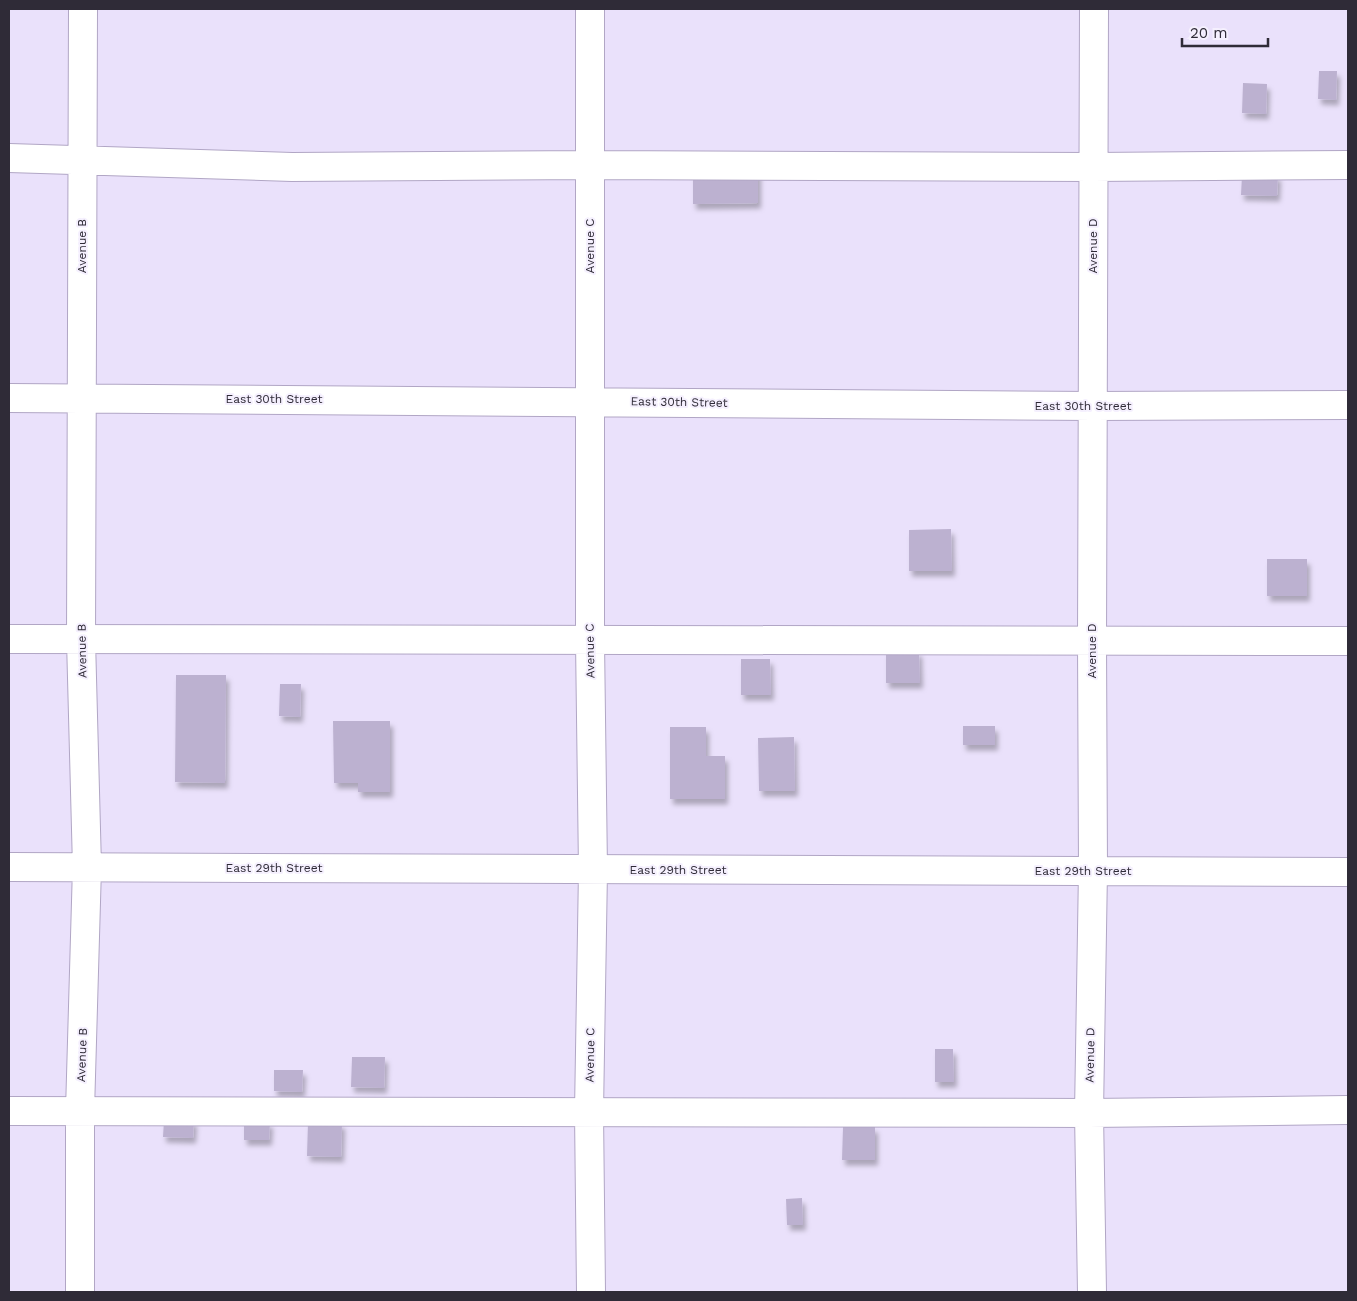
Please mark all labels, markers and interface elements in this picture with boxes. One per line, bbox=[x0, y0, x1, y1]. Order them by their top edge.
scale bar bbox=[1182, 15, 1268, 47]
text: 20 m bbox=[1190, 24, 1228, 42]
street label: Avenue D bbox=[1086, 218, 1100, 274]
street label: Avenue B bbox=[75, 219, 89, 273]
street label: Avenue C bbox=[583, 219, 597, 273]
street label: East 30th Street bbox=[225, 392, 323, 406]
street label: East 30th Street bbox=[630, 394, 728, 410]
street label: East 30th Street bbox=[1034, 399, 1132, 413]
street label: Avenue C bbox=[583, 623, 597, 679]
street label: Avenue D bbox=[1085, 623, 1099, 679]
street label: Avenue B bbox=[75, 624, 89, 678]
street label: East 29th Street bbox=[226, 861, 322, 875]
street label: East 29th Street bbox=[630, 863, 726, 877]
street label: East 29th Street bbox=[1035, 864, 1131, 878]
street label: Avenue B bbox=[74, 1027, 90, 1082]
street label: Avenue C bbox=[583, 1027, 597, 1083]
street label: Avenue D bbox=[1083, 1027, 1097, 1083]

